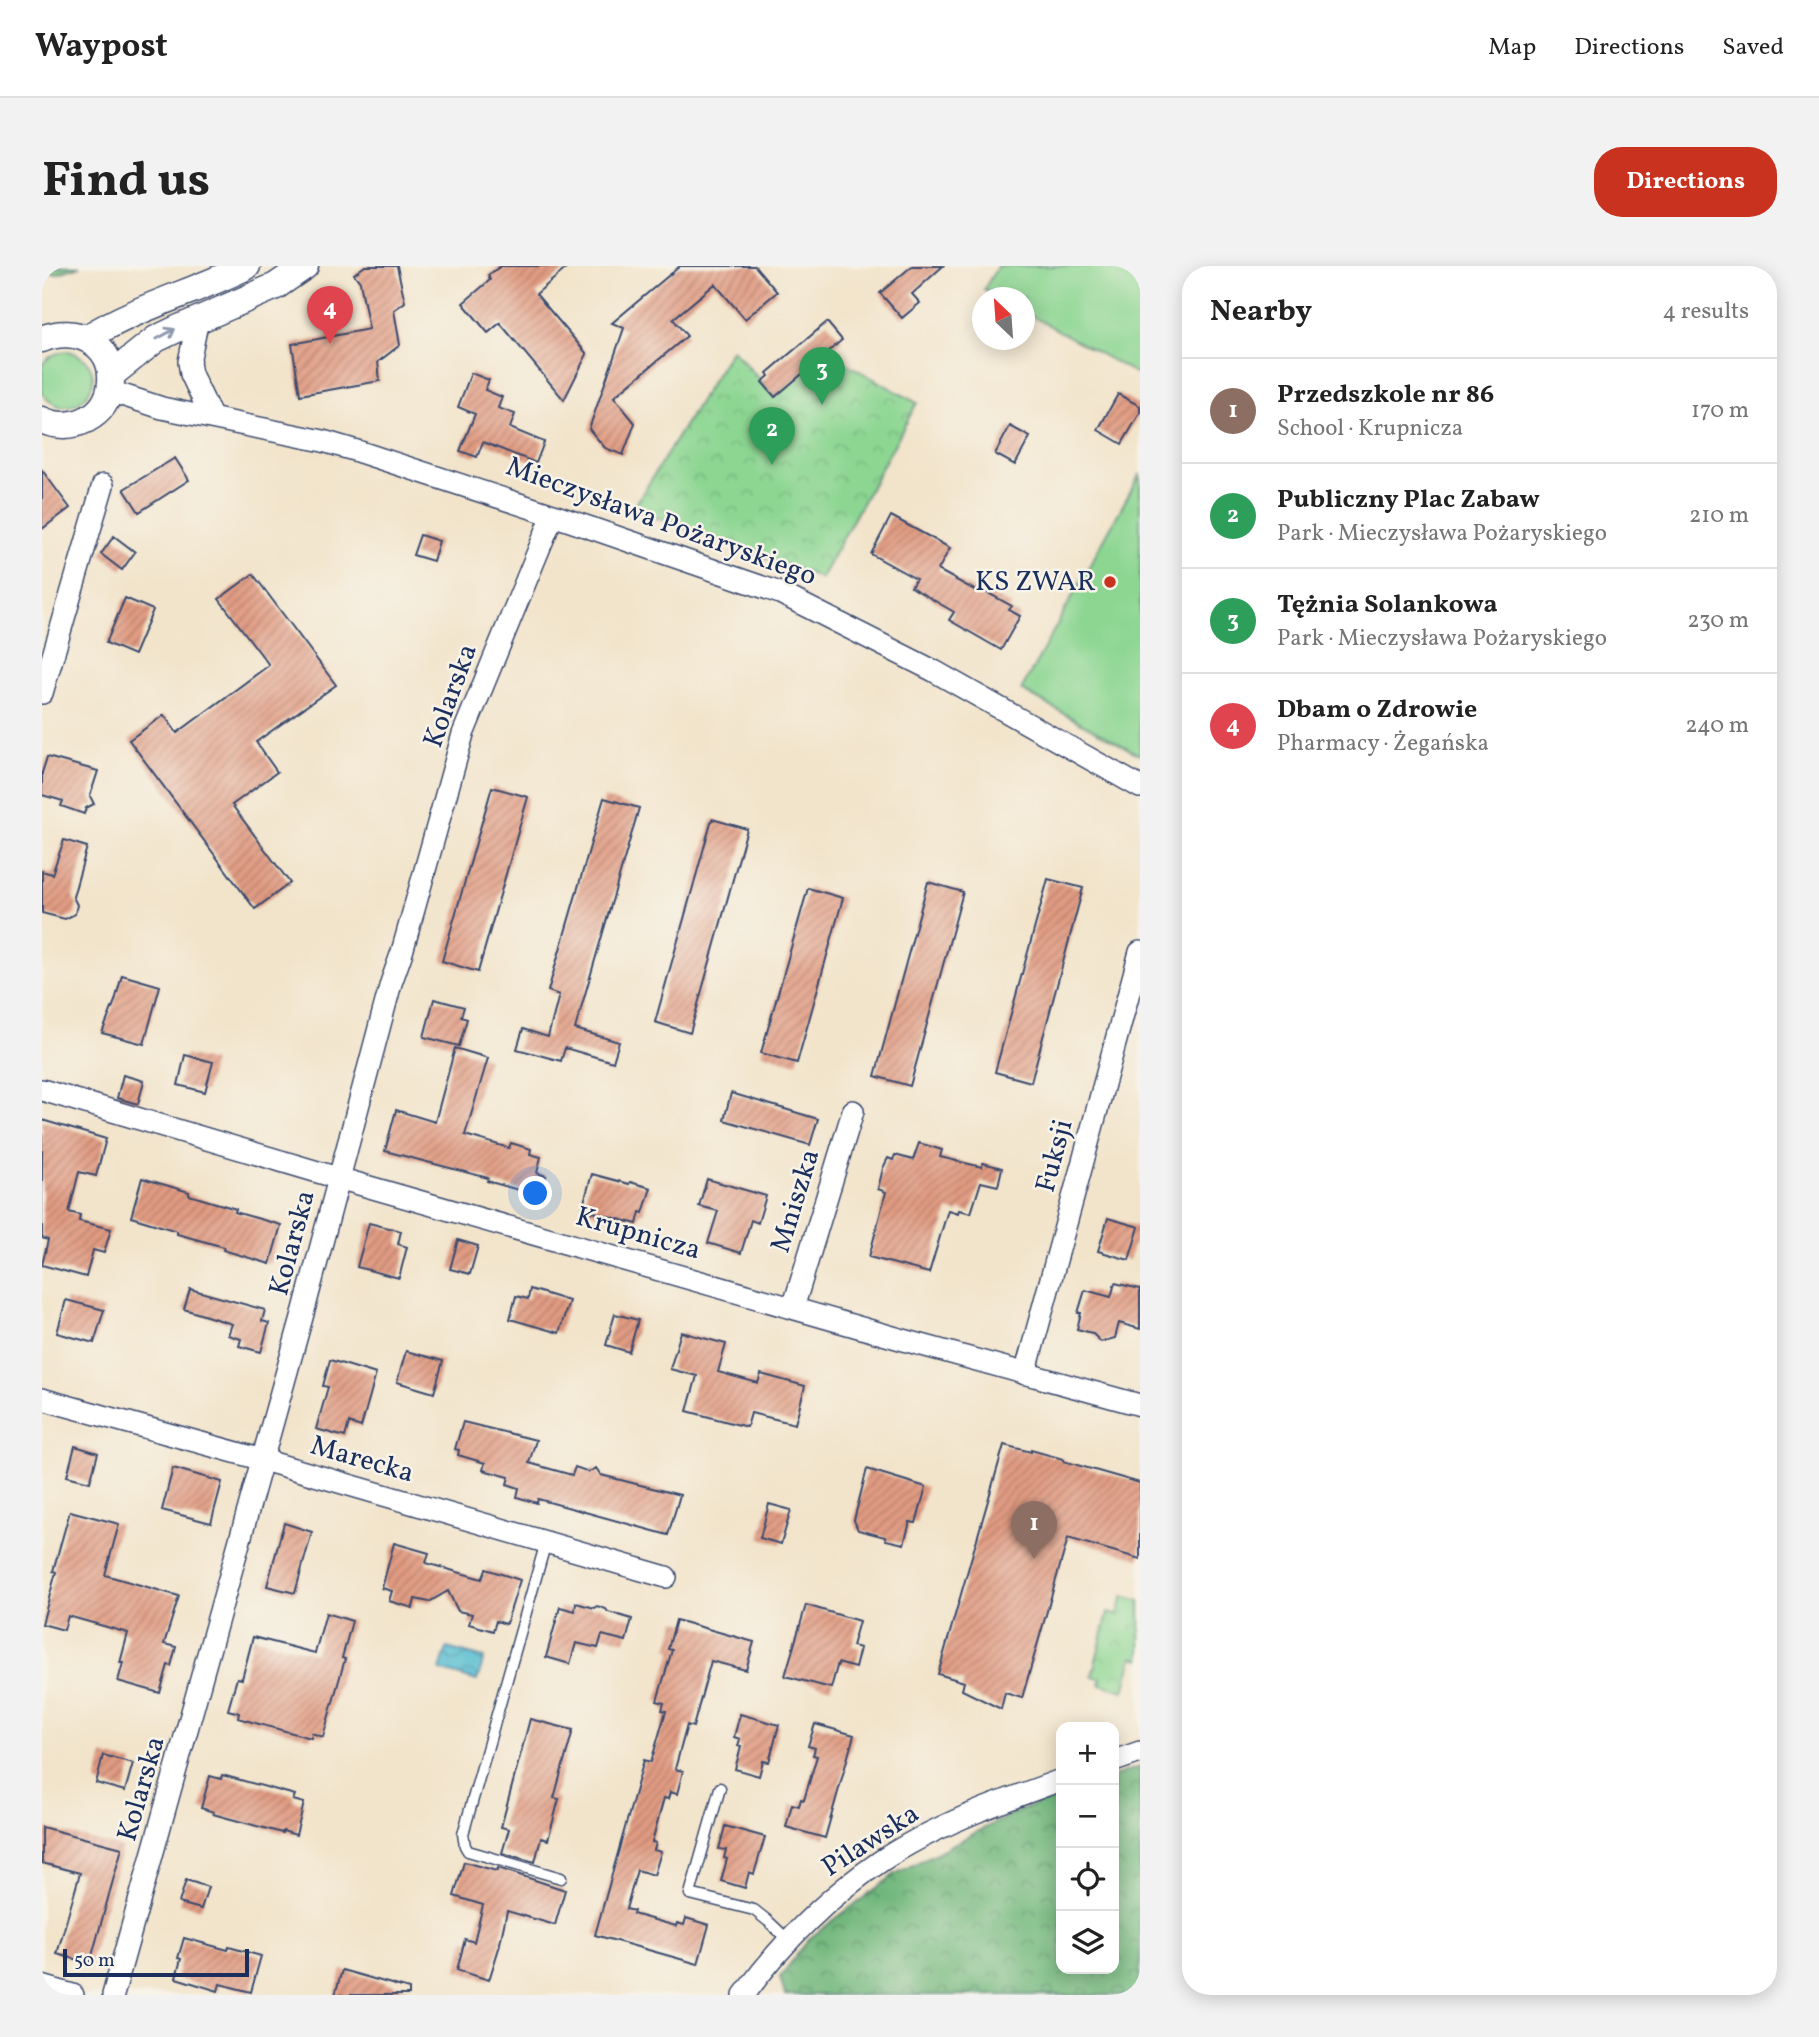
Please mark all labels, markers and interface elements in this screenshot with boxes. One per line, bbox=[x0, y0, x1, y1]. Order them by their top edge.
text: Waypost bbox=[35, 25, 168, 71]
text: Map bbox=[1488, 31, 1536, 65]
text: Directions bbox=[1574, 31, 1684, 65]
text: Saved bbox=[1722, 31, 1784, 65]
button: Directions bbox=[1594, 147, 1777, 217]
text: Find us bbox=[42, 148, 210, 217]
pin: 4 bbox=[307, 286, 353, 344]
north arrow bbox=[972, 287, 1035, 350]
text: Nearby bbox=[1210, 291, 1312, 333]
text: 4 results bbox=[1663, 296, 1749, 328]
one-way arrow bbox=[155, 327, 176, 341]
pin: 3 bbox=[799, 347, 845, 405]
text: Przedszkole nr 86 bbox=[1277, 377, 1494, 413]
text: 1 bbox=[1228, 395, 1238, 427]
text: 170 m bbox=[1691, 395, 1749, 427]
pin: 2 bbox=[749, 407, 795, 465]
text: School · Krupnicza bbox=[1277, 413, 1463, 445]
street label: Mieczysława Pożaryskiego bbox=[500, 448, 822, 596]
text: Publiczny Plac Zabaw bbox=[1277, 482, 1540, 518]
text: 2 bbox=[1227, 500, 1239, 532]
text: 210 m bbox=[1689, 500, 1749, 532]
text: Park · Mieczysława Pożaryskiego bbox=[1277, 518, 1607, 550]
place label: KS ZWAR bbox=[975, 563, 1096, 602]
marker: KS ZWAR bbox=[1102, 574, 1118, 590]
text: Tężnia Solankowa bbox=[1277, 587, 1498, 623]
text: 3 bbox=[1227, 605, 1239, 637]
text: 230 m bbox=[1687, 605, 1749, 637]
text: Park · Mieczysława Pożaryskiego bbox=[1277, 623, 1607, 655]
street label: Kolarska bbox=[414, 639, 488, 753]
text: Dbam o Zdrowie bbox=[1277, 692, 1477, 728]
text: 4 bbox=[1226, 710, 1240, 742]
text: 240 m bbox=[1685, 710, 1749, 742]
text: Pharmacy · Żegańska bbox=[1277, 728, 1489, 760]
street label: Fuksji bbox=[1027, 1115, 1083, 1197]
street label: Mniszka bbox=[762, 1144, 830, 1258]
your location bbox=[518, 1176, 552, 1210]
street label: Kolarska bbox=[260, 1186, 326, 1300]
street label: Krupnicza bbox=[571, 1198, 705, 1270]
street label: Marecka bbox=[306, 1427, 418, 1493]
pin: 1 bbox=[1011, 1501, 1057, 1559]
map controls bbox=[1056, 1722, 1119, 1974]
button: + bbox=[1056, 1722, 1119, 1785]
street label: Kolarska bbox=[108, 1732, 176, 1846]
button: − bbox=[1056, 1785, 1119, 1848]
street label: Pilawska bbox=[815, 1795, 927, 1887]
button: locate bbox=[1056, 1848, 1119, 1911]
button: layers bbox=[1056, 1911, 1119, 1974]
scale bar bbox=[63, 1946, 248, 1978]
text: 50 m bbox=[74, 1948, 115, 1974]

